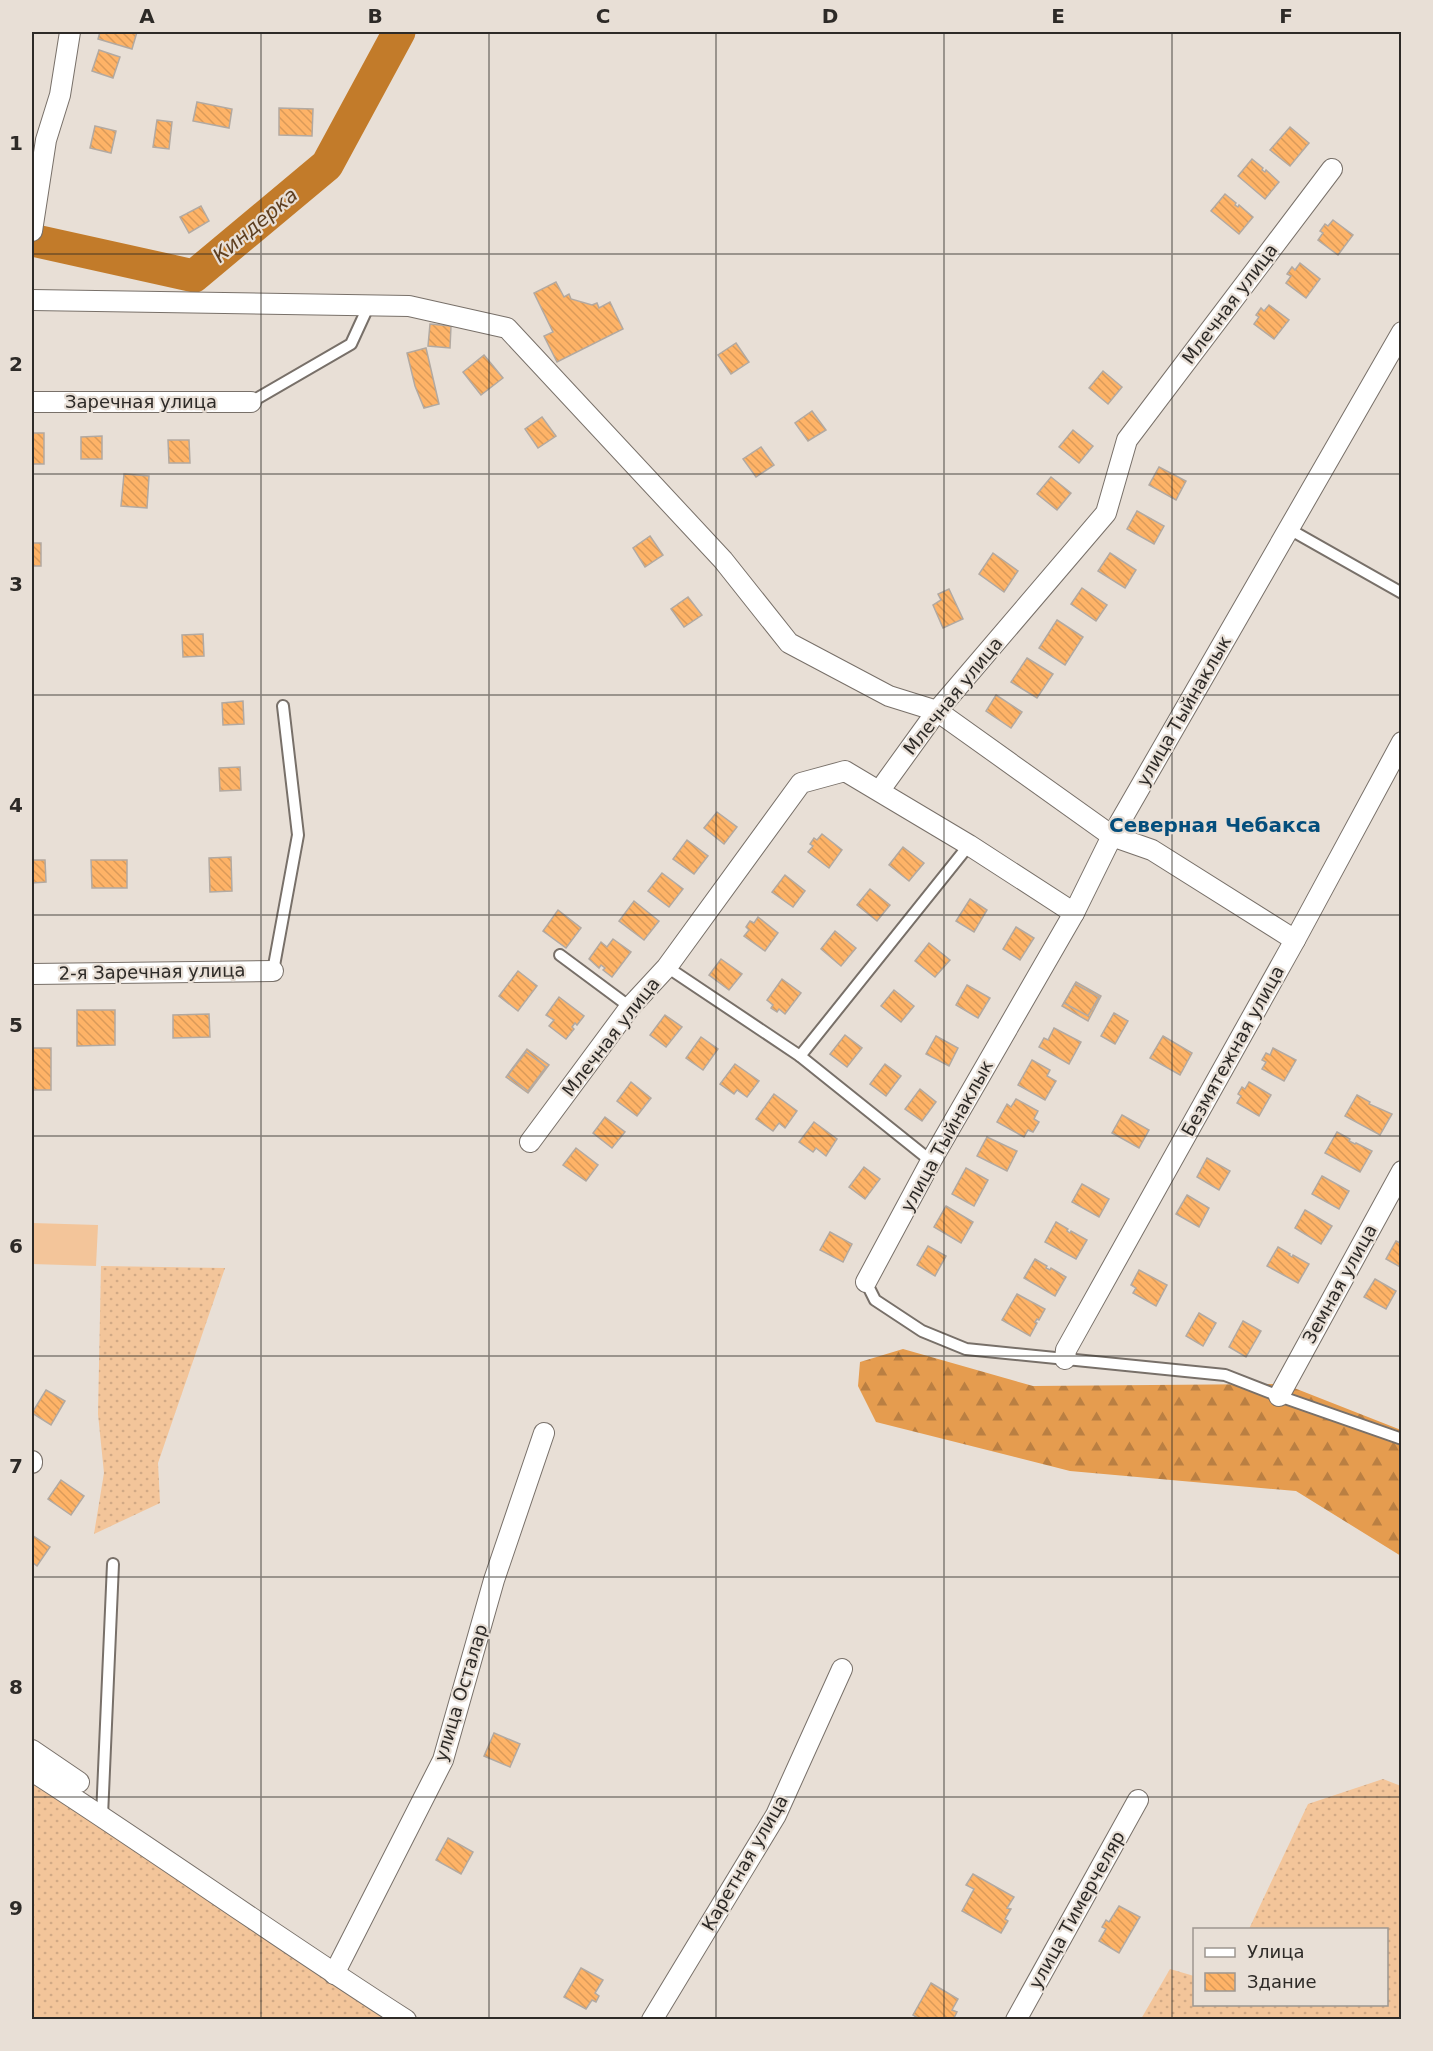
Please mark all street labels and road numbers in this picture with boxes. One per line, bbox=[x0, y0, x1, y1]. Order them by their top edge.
street label: Млечная улица bbox=[1178, 239, 1282, 368]
street label: Заречная улица bbox=[65, 391, 217, 412]
street label: улица Тыйнаклык bbox=[1132, 632, 1235, 790]
street label: Млечная улица bbox=[899, 633, 1006, 759]
street label: 2-я Заречная улица bbox=[58, 959, 246, 984]
street label: Безмятежная улица bbox=[1177, 962, 1288, 1140]
street label: Млечная улица bbox=[558, 973, 664, 1100]
street label: улица Тыйнаклык bbox=[896, 1056, 997, 1215]
street label: Земная улица bbox=[1298, 1221, 1381, 1347]
street label: улица Осталар bbox=[430, 1622, 491, 1764]
street label: Каретная улица bbox=[697, 1791, 792, 1934]
street label: улица Тимерчеляр bbox=[1024, 1827, 1129, 1992]

